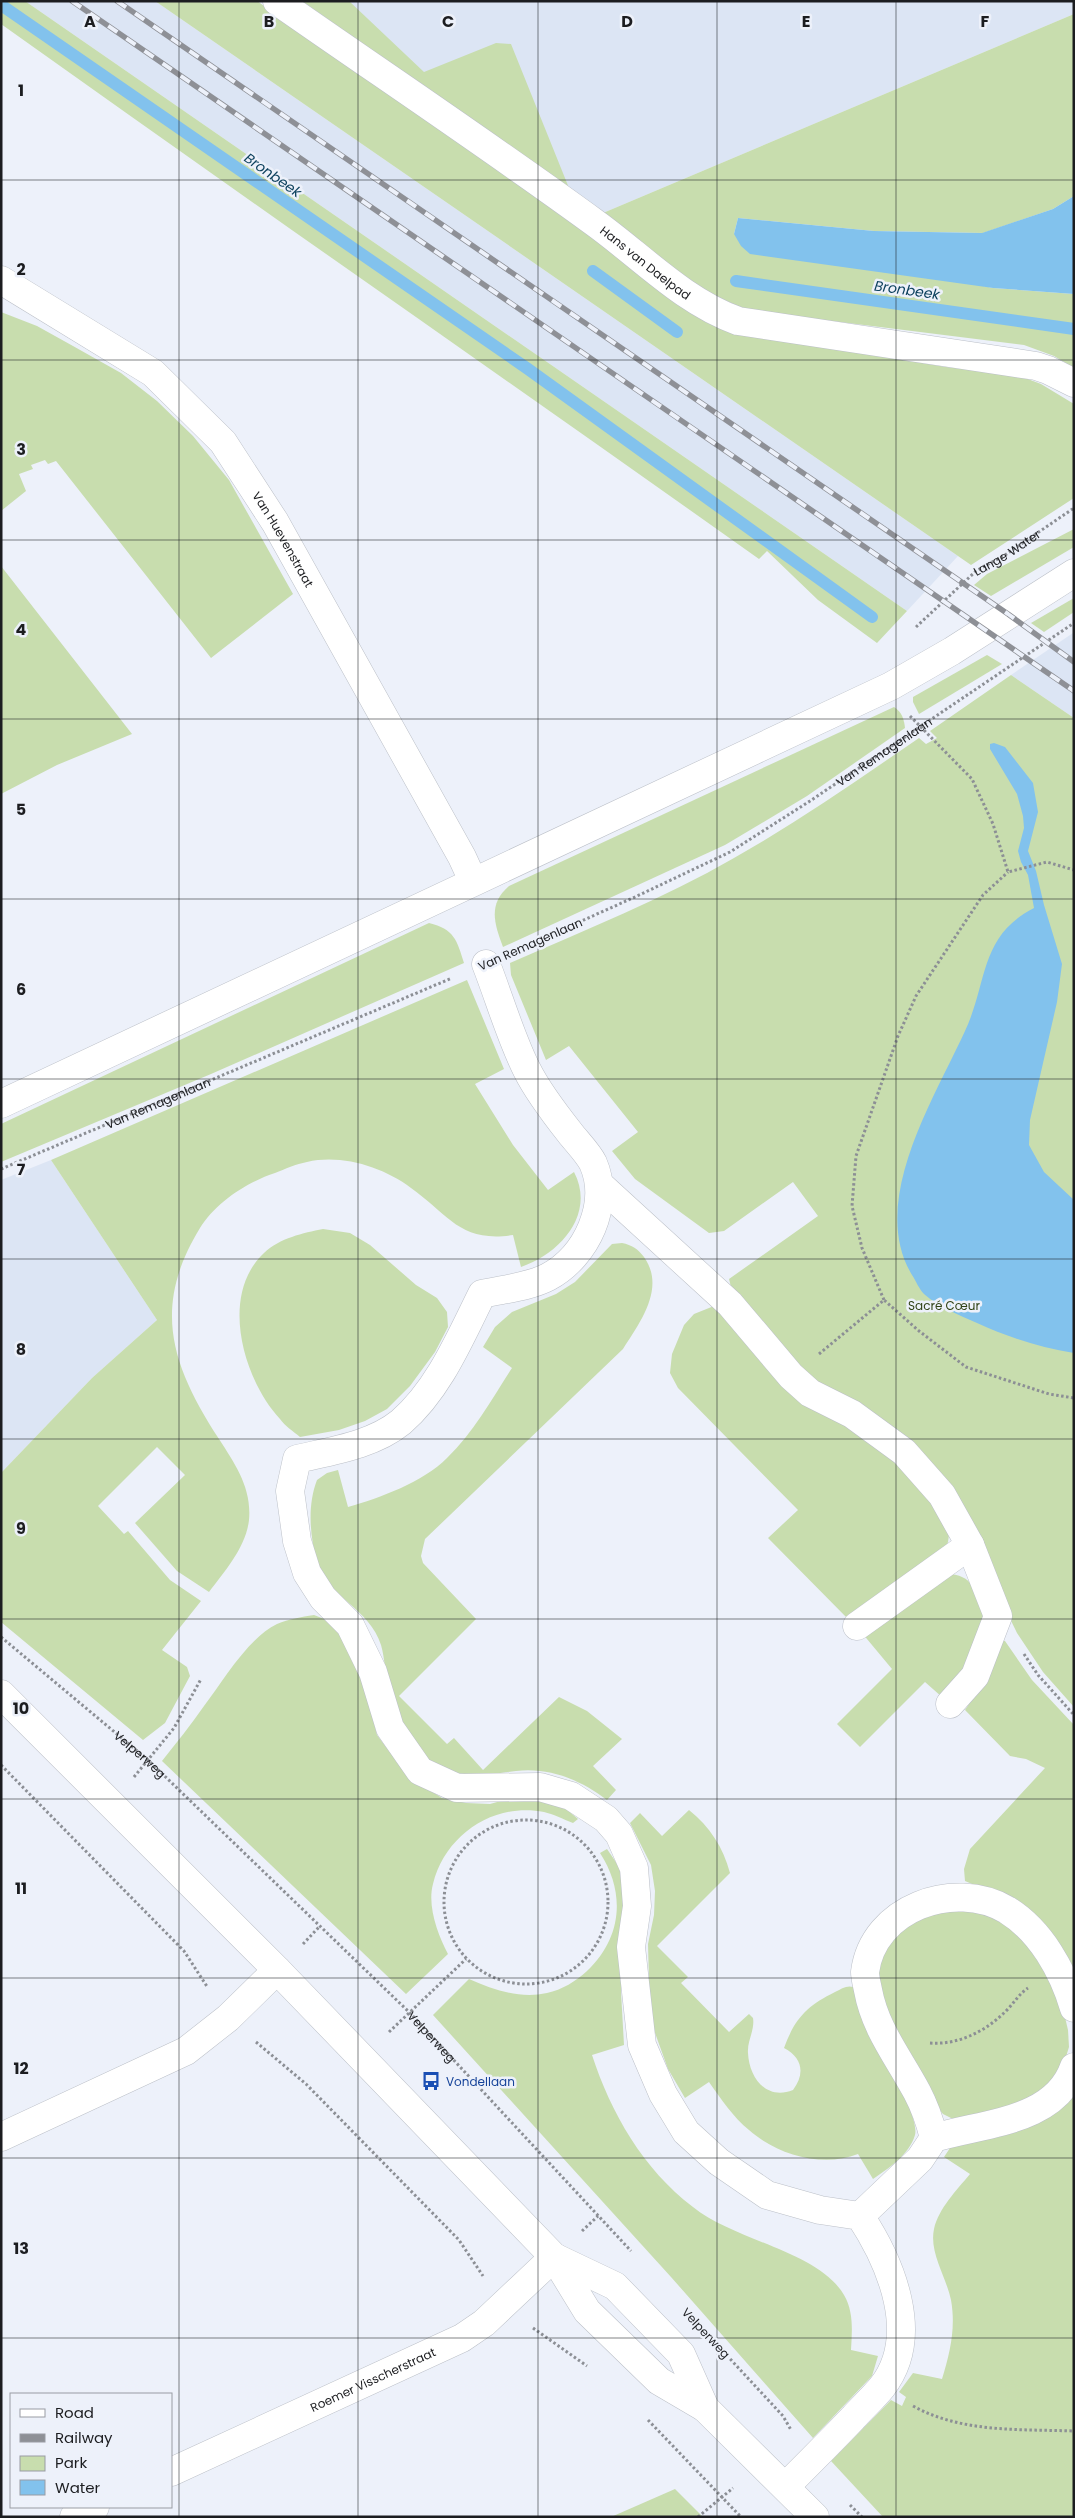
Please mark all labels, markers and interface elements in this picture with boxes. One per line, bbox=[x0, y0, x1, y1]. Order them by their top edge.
text: A bbox=[84, 10, 96, 33]
text: B bbox=[264, 10, 274, 33]
text: C bbox=[442, 10, 454, 33]
text: D bbox=[621, 10, 633, 33]
text: E bbox=[802, 10, 810, 33]
text: F bbox=[981, 10, 990, 33]
text: 1 bbox=[18, 79, 24, 102]
water label: Bronbeek bbox=[240, 148, 306, 203]
street label: Hans van Daelpad bbox=[597, 221, 694, 303]
text: 2 bbox=[16, 258, 26, 281]
water label: Bronbeek bbox=[873, 276, 942, 305]
text: 3 bbox=[16, 438, 26, 461]
street label: Van Huevenstraat bbox=[249, 488, 318, 590]
street label: Lange Water bbox=[970, 525, 1044, 579]
text: 4 bbox=[16, 618, 27, 641]
street label: Van Remagenlaan bbox=[832, 713, 935, 790]
text: 5 bbox=[16, 798, 26, 821]
street label: Van Remagenlaan bbox=[475, 913, 585, 975]
text: 6 bbox=[16, 978, 26, 1001]
street label: Van Remagenlaan bbox=[102, 1073, 213, 1132]
text: 7 bbox=[17, 1158, 26, 1181]
park label: Sacré Cœur bbox=[908, 1297, 980, 1314]
text: 8 bbox=[16, 1338, 26, 1361]
text: 9 bbox=[16, 1517, 26, 1540]
text: 10 bbox=[13, 1697, 29, 1720]
street label: Velperweg bbox=[111, 1727, 170, 1782]
text: 11 bbox=[15, 1877, 27, 1900]
street label: Velperweg bbox=[404, 2007, 460, 2066]
text: 12 bbox=[13, 2057, 29, 2080]
bus stop icon: Vondellaan bbox=[420, 2070, 442, 2092]
place label: Vondellaan bbox=[446, 2073, 515, 2090]
text: 13 bbox=[13, 2237, 29, 2260]
street label: Velperweg bbox=[678, 2304, 734, 2362]
street label: Roemer Visscherstraat bbox=[307, 2343, 438, 2415]
legend bbox=[10, 2393, 172, 2508]
text: Road bbox=[55, 2402, 94, 2423]
text: Railway bbox=[55, 2427, 113, 2448]
text: Park bbox=[55, 2452, 87, 2473]
text: Water bbox=[55, 2477, 101, 2498]

